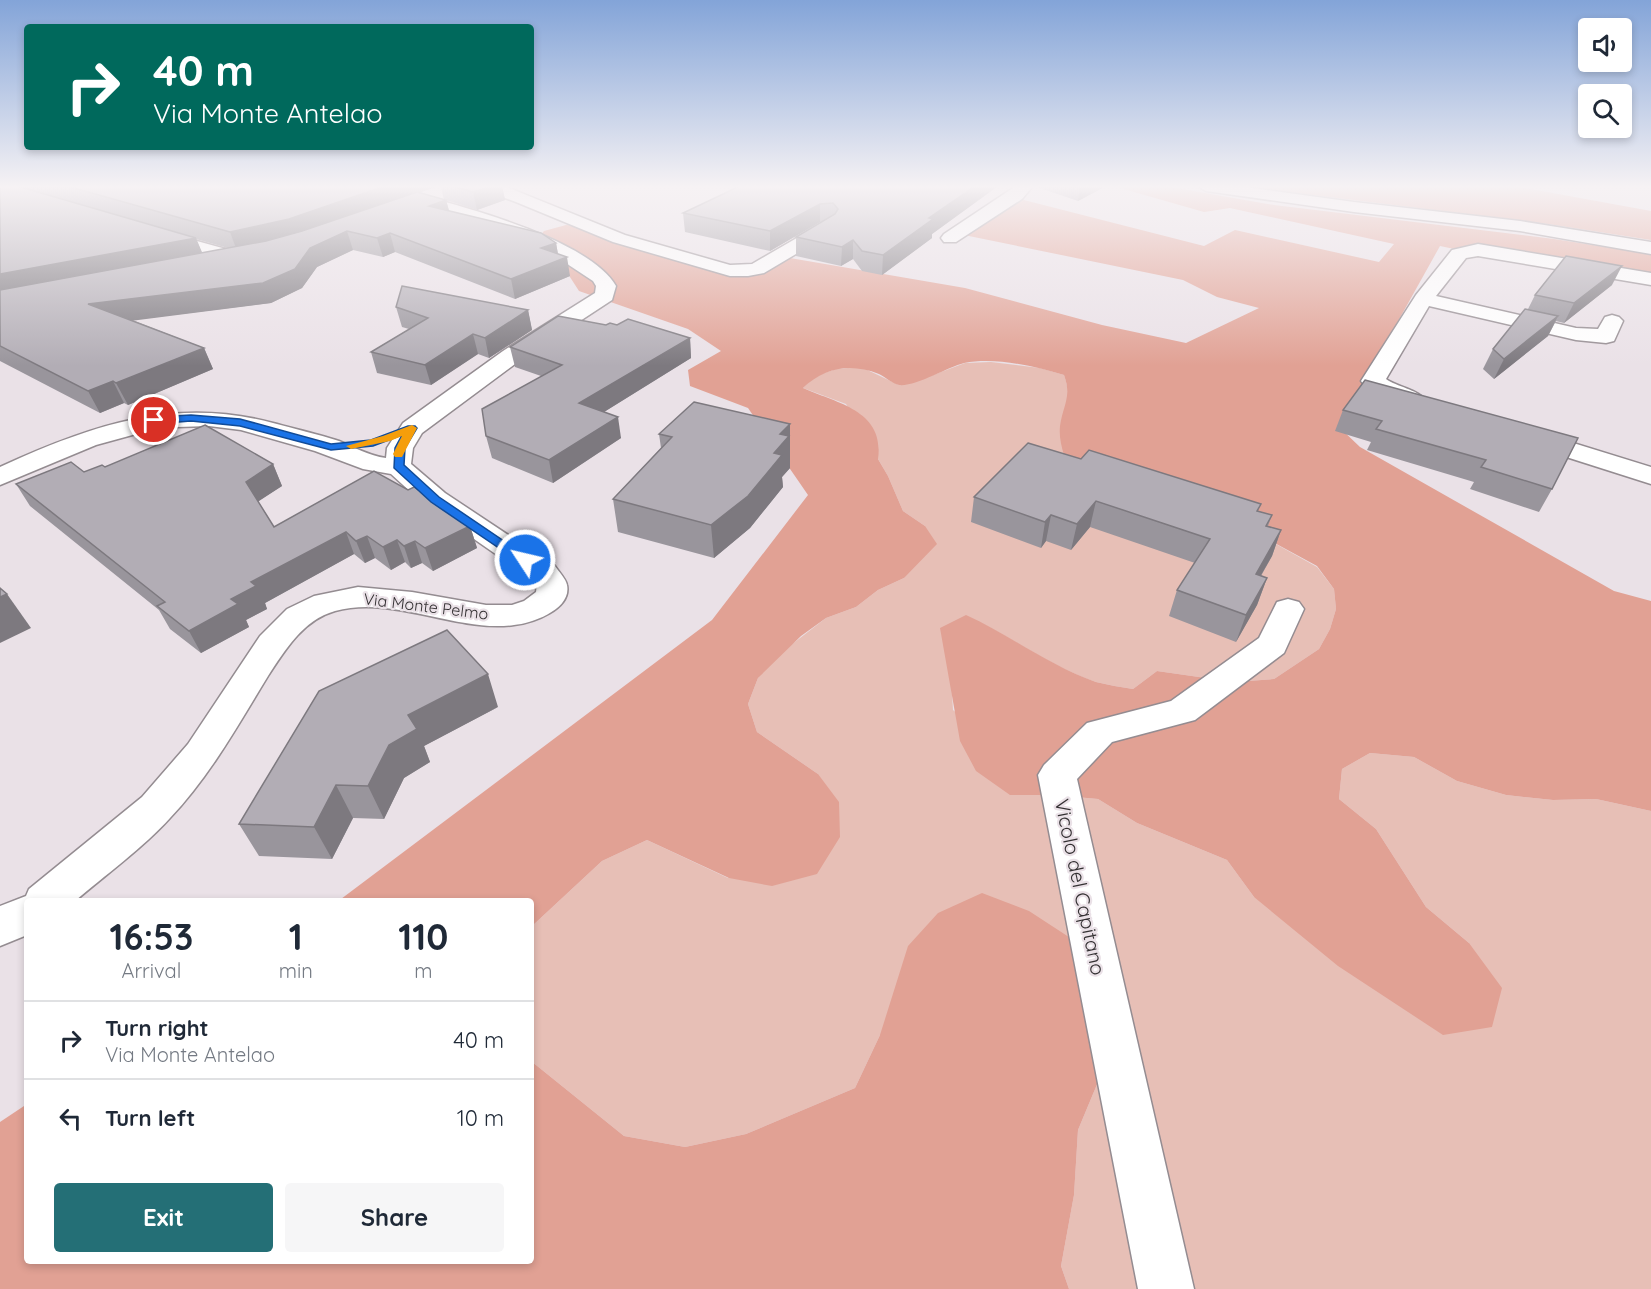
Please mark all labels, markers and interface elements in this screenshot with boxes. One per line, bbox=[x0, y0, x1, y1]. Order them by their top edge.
map controls bbox=[1578, 18, 1632, 138]
button: sound bbox=[1578, 18, 1632, 72]
text: 40 m bbox=[153, 44, 254, 97]
icon: right bbox=[54, 48, 132, 126]
button: search bbox=[1578, 84, 1632, 138]
text: Via Monte Antelao bbox=[153, 96, 383, 130]
pin bbox=[128, 394, 179, 445]
icon: arrive bbox=[137, 403, 170, 436]
position arrow bbox=[493, 528, 557, 592]
street label: Via Monte Pelmo bbox=[363, 588, 489, 624]
street label: Vicolo del Capitano bbox=[1050, 796, 1111, 977]
text: 16:53 bbox=[109, 914, 193, 959]
text: 1 bbox=[289, 914, 303, 959]
text: 110 bbox=[398, 914, 448, 959]
text: Arrival bbox=[121, 958, 181, 983]
text: min bbox=[279, 958, 313, 983]
text: m bbox=[414, 958, 433, 983]
text: Turn right bbox=[105, 1014, 209, 1042]
icon: right bbox=[54, 1024, 87, 1057]
text: 40 m bbox=[453, 1026, 504, 1054]
text: Via Monte Antelao bbox=[105, 1042, 275, 1067]
icon: left bbox=[54, 1102, 87, 1135]
text: Turn left bbox=[105, 1104, 195, 1132]
text: 10 m bbox=[457, 1104, 504, 1132]
button: Exit bbox=[54, 1183, 273, 1252]
button: Share bbox=[285, 1183, 504, 1252]

